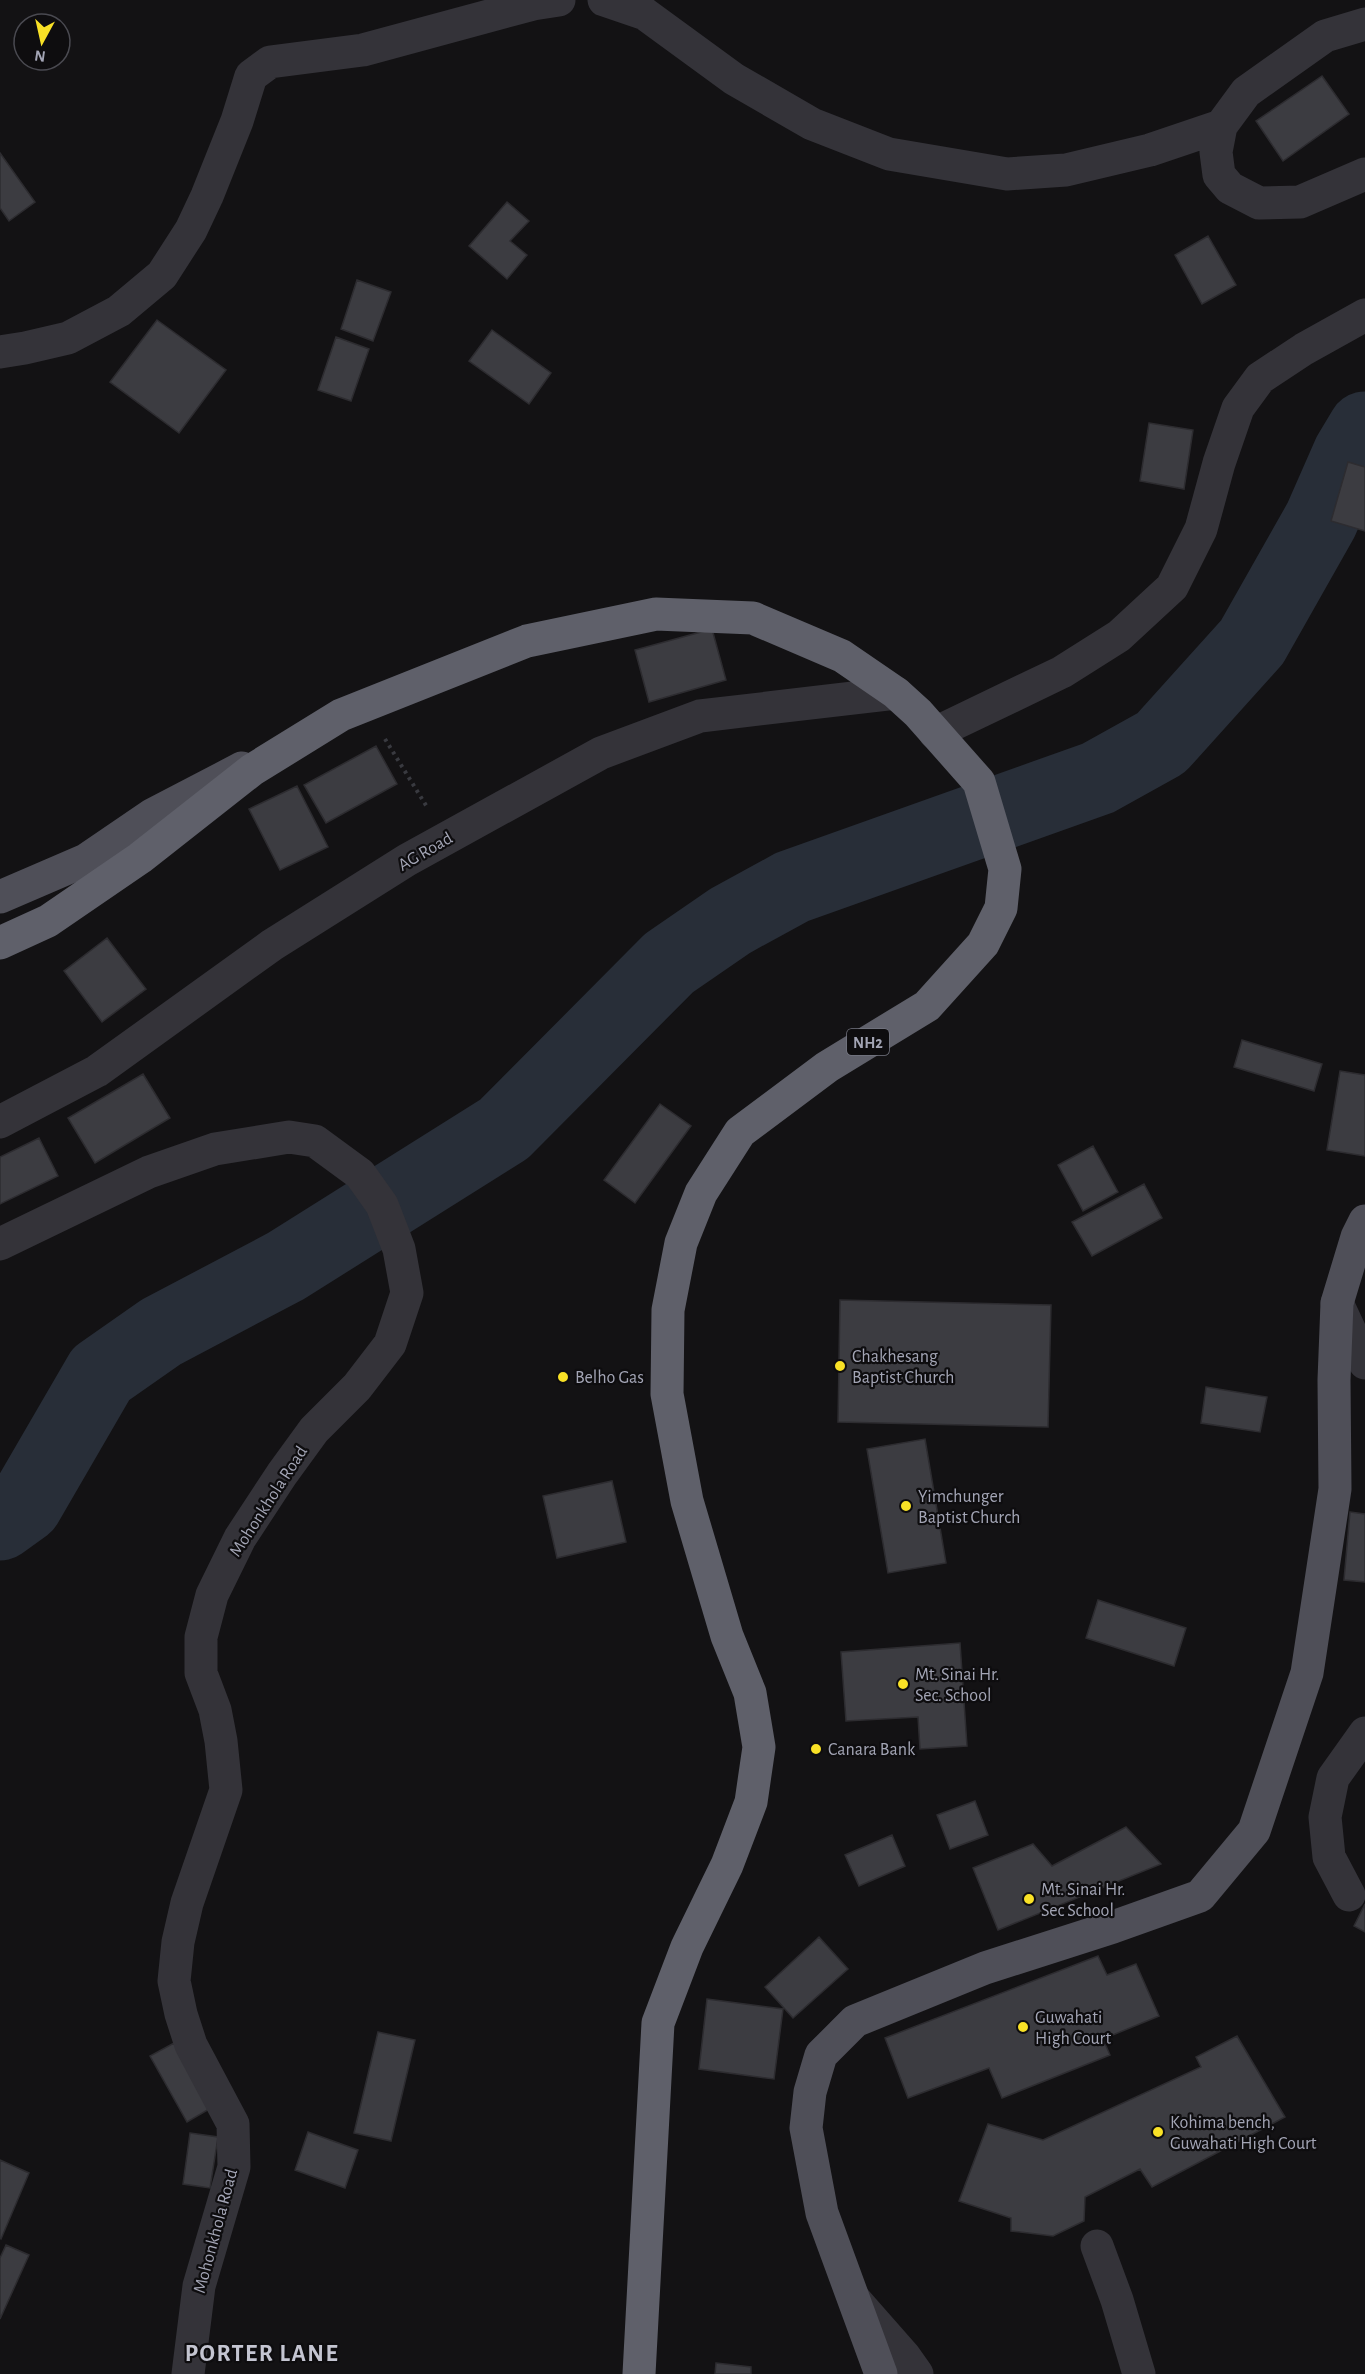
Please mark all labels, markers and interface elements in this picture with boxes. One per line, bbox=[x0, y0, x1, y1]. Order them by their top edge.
north arrow bbox=[12, 12, 72, 72]
text: N bbox=[33, 47, 47, 65]
street label: AG Road bbox=[395, 829, 456, 875]
road number: NH2 bbox=[847, 1029, 889, 1055]
place label: Chakhesang Baptist Church bbox=[852, 1348, 954, 1387]
marker: Chakhesang Baptist Church bbox=[833, 1359, 847, 1373]
place label: Belho Gas bbox=[575, 1369, 644, 1387]
marker: Belho Gas bbox=[556, 1370, 570, 1384]
street label: Mohonkhola Road bbox=[226, 1443, 311, 1560]
place label: Yimchunger Baptist Church bbox=[918, 1488, 1020, 1527]
marker: Yimchunger Baptist Church bbox=[899, 1499, 913, 1513]
place label: Mt. Sinai Hr. Sec. School bbox=[915, 1666, 999, 1705]
marker: Mt. Sinai Hr. Sec. School bbox=[896, 1677, 910, 1691]
place label: Canara Bank bbox=[828, 1741, 916, 1759]
marker: Canara Bank bbox=[809, 1742, 823, 1756]
place label: Mt. Sinai Hr. Sec School bbox=[1041, 1881, 1125, 1920]
marker: Mt. Sinai Hr. Sec School bbox=[1022, 1892, 1036, 1906]
place label: Guwahati High Court bbox=[1035, 2009, 1111, 2048]
marker: Guwahati High Court bbox=[1016, 2020, 1030, 2034]
place label: Kohima bench, Guwahati High Court bbox=[1170, 2114, 1317, 2153]
marker: Kohima bench, Guwahati High Court bbox=[1151, 2125, 1165, 2139]
street label: Mohonkhola Road bbox=[191, 2167, 241, 2295]
district label: PORTER LANE bbox=[185, 2342, 339, 2366]

